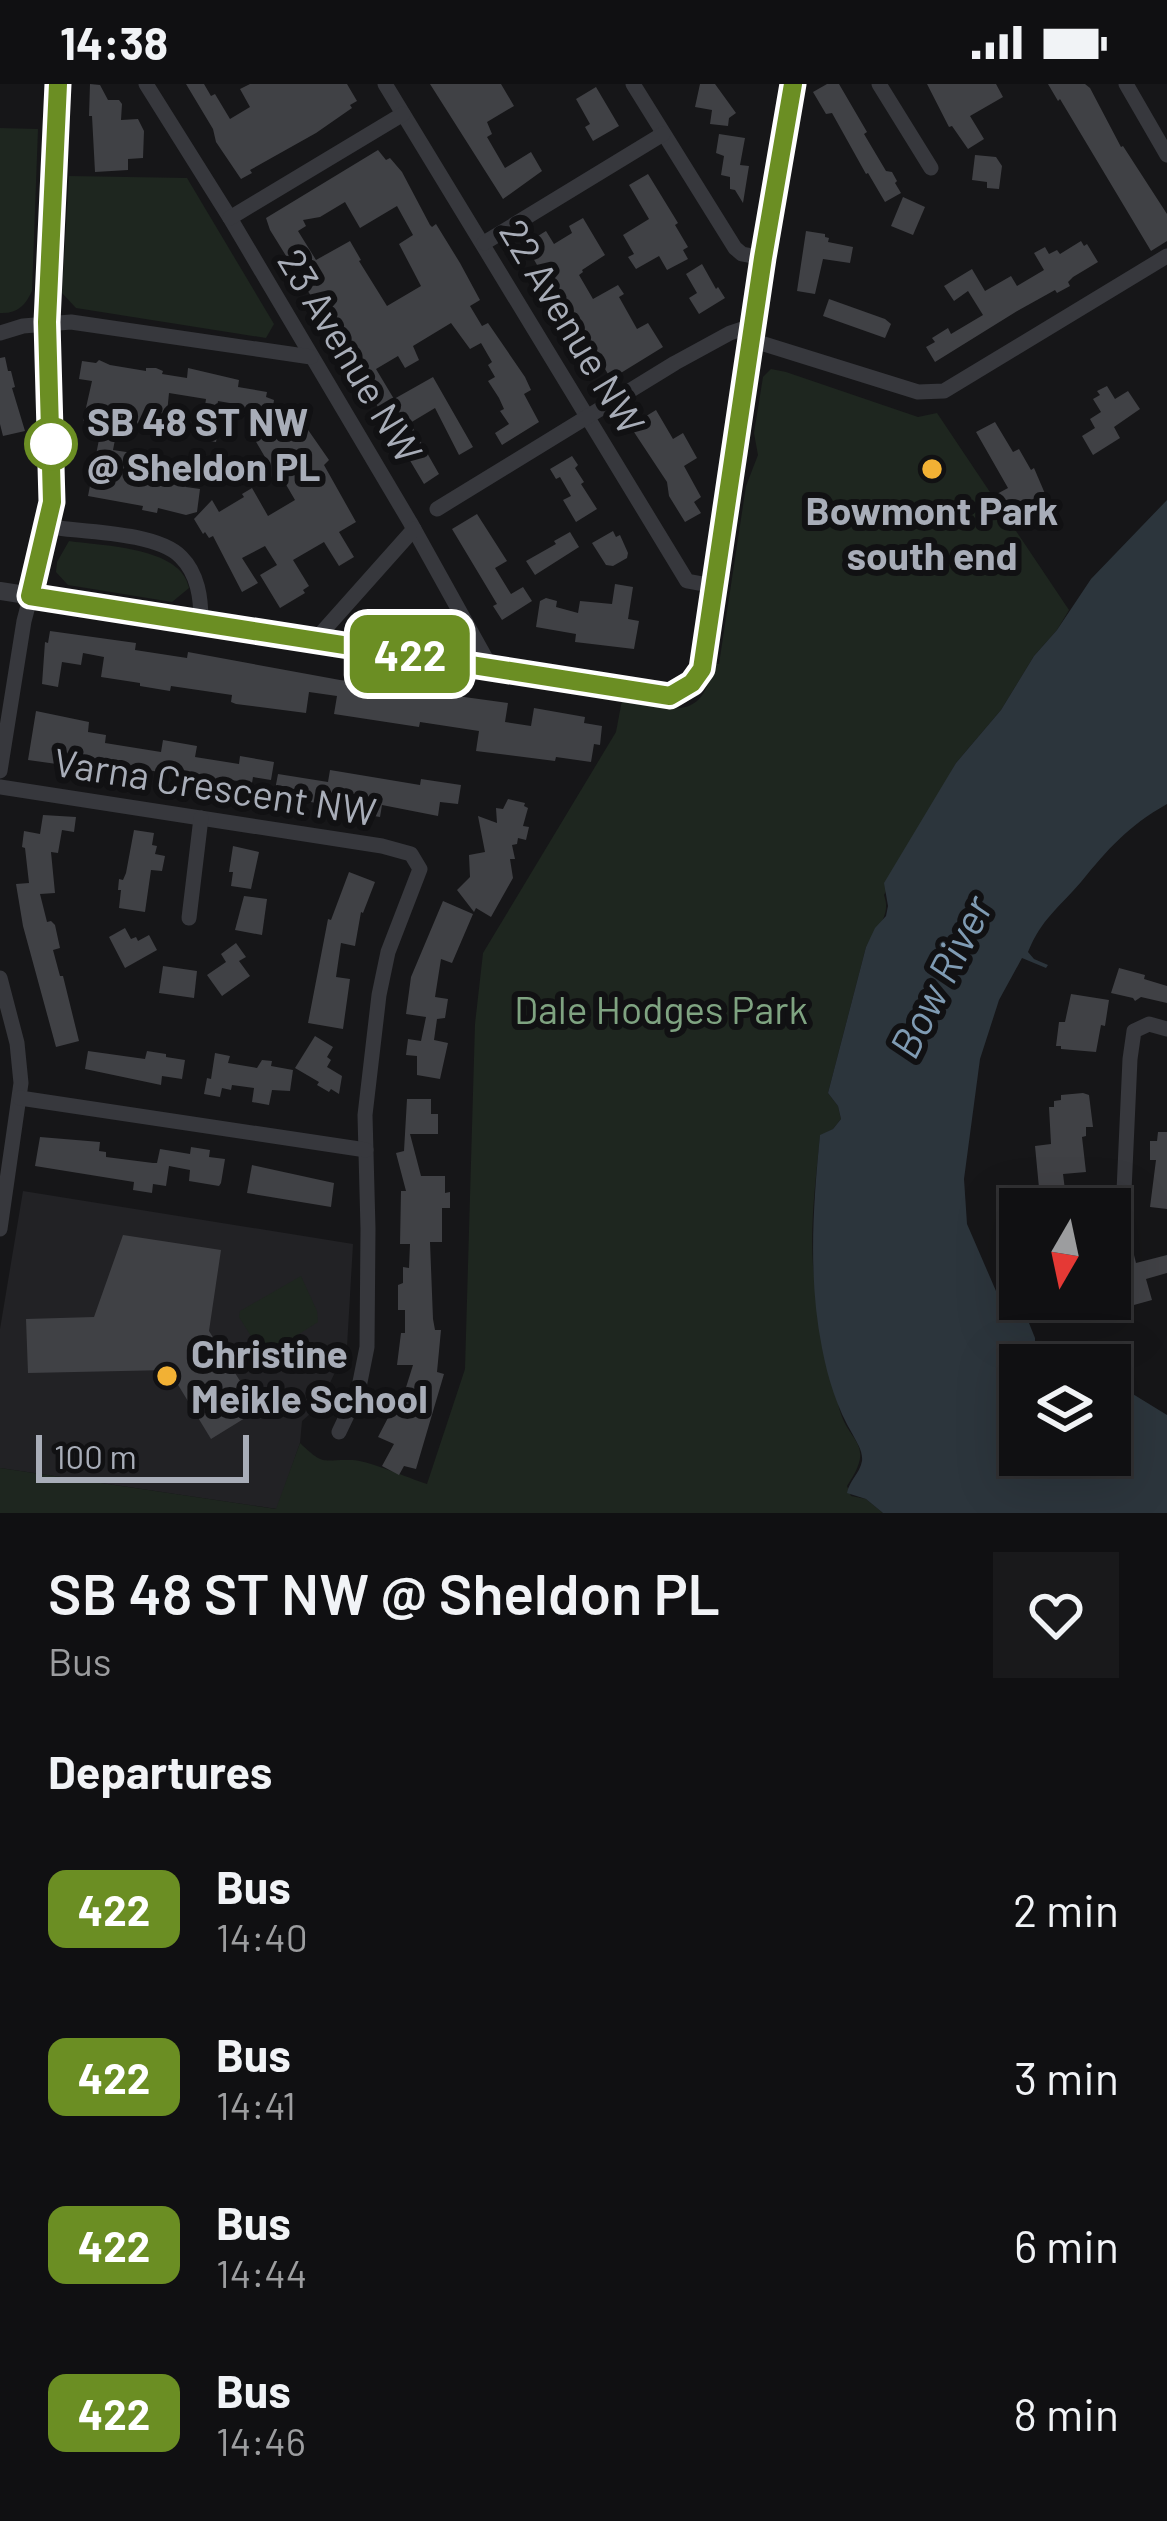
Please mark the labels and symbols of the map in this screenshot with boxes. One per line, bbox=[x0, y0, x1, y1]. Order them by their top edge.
street label: 22 Avenue NW bbox=[491, 210, 656, 442]
street label: 23 Avenue NW bbox=[269, 240, 433, 471]
place label: SB 48 ST NW @ Sheldon PL bbox=[87, 397, 321, 489]
marker: SB 48 ST NW @ Sheldon PL bbox=[26, 419, 76, 469]
marker: Bowmont Park south end bbox=[919, 456, 945, 482]
place label: Bowmont Park south end bbox=[806, 486, 1058, 578]
line badge: 422 bbox=[341, 615, 479, 693]
street label: Varna Crescent NW bbox=[51, 737, 380, 834]
water label: Bow River bbox=[877, 886, 1002, 1065]
park label: Dale Hodges Park bbox=[514, 985, 808, 1032]
north arrow bbox=[999, 1188, 1131, 1320]
place label: Christine Meikle School bbox=[191, 1329, 428, 1421]
marker: Christine Meikle School bbox=[154, 1363, 180, 1389]
scale bar bbox=[36, 1429, 249, 1482]

